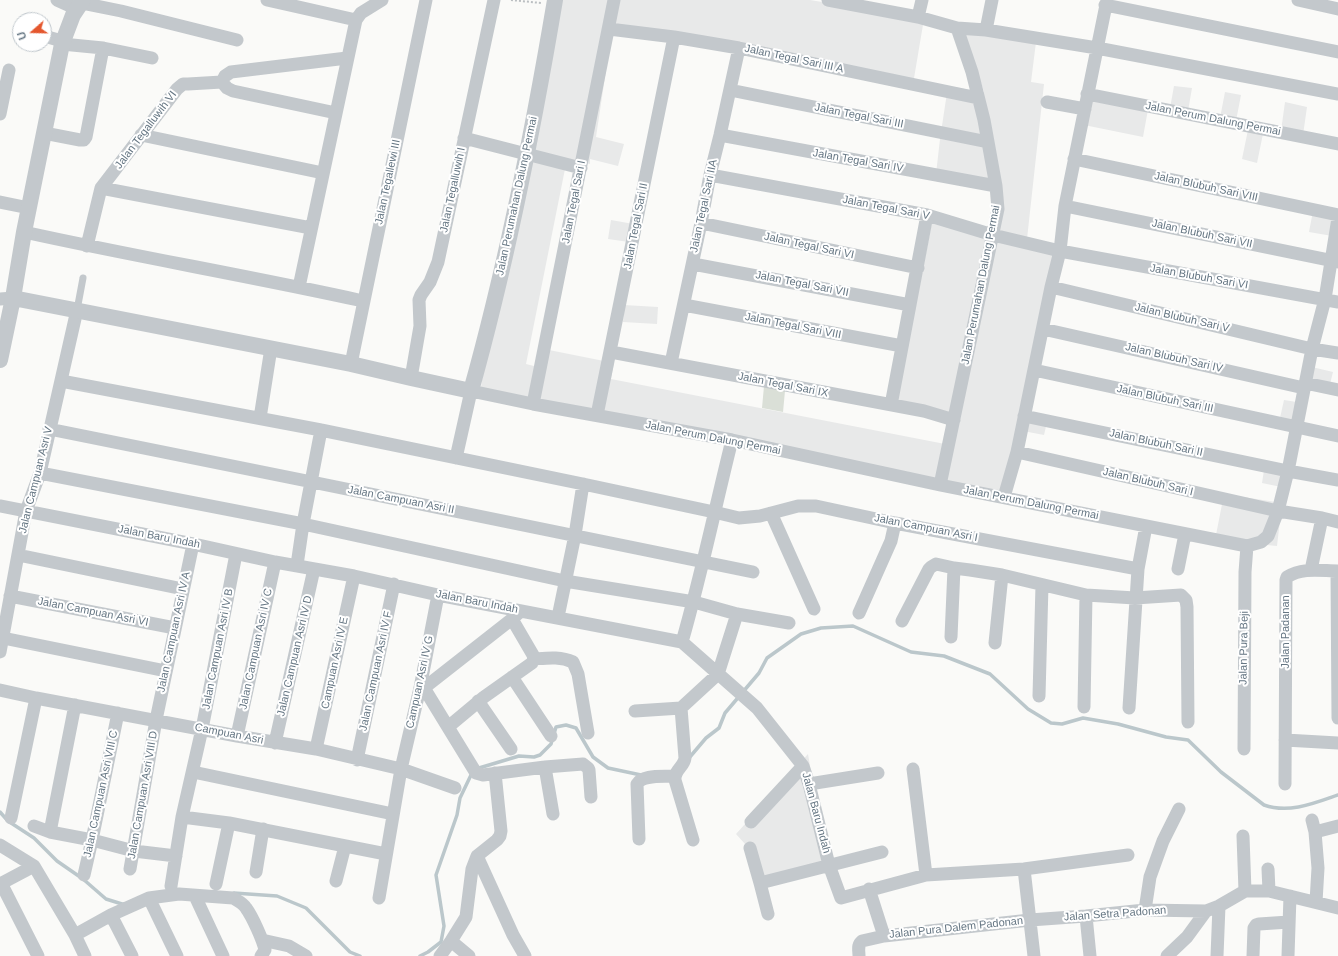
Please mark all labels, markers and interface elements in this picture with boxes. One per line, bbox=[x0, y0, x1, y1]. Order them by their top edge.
north arrow bbox=[12, 12, 52, 52]
text: U bbox=[15, 30, 29, 42]
street label: Jalan Tegal Sari III A bbox=[743, 42, 845, 76]
street label: Jalan Tegalluwih VI bbox=[112, 88, 180, 172]
street label: Jalan Perum Dalung Permai bbox=[1144, 99, 1282, 139]
street label: Jalan Tegal Sari III bbox=[813, 101, 905, 131]
street label: Jalan Perumahan Dalung Permai bbox=[494, 115, 540, 277]
street label: Jalan Tegallewi III bbox=[373, 138, 403, 226]
street label: Jalan Tegalluwih I bbox=[438, 146, 468, 234]
street label: Jalan Tegal Sari IV bbox=[812, 147, 904, 175]
street label: Jalan Tegal Sari IIA bbox=[688, 158, 720, 254]
street label: Jalan Tegal Sari I bbox=[559, 159, 589, 245]
street label: Jalan Blubuh Sari VIII bbox=[1153, 170, 1259, 204]
street label: Jalan Tegal Sari II bbox=[621, 182, 651, 270]
street label: Jalan Tegal Sari V bbox=[841, 193, 931, 223]
street label: Jalan Perumahan Dalung Permai bbox=[959, 204, 1003, 366]
street label: Jalan Blubuh Sari VII bbox=[1150, 217, 1254, 251]
street label: Jalan Tegal Sari VI bbox=[763, 230, 855, 262]
street label: Jalan Blubuh Sari VI bbox=[1149, 262, 1249, 292]
street label: Jalan Tegal Sari VII bbox=[754, 268, 850, 300]
street label: Jalan Blubuh Sari V bbox=[1133, 301, 1231, 335]
street label: Jalan Tegal Sari VIII bbox=[744, 310, 842, 342]
street label: Jalan Blubuh Sari IV bbox=[1124, 340, 1224, 376]
street label: Jalan Tegal Sari IX bbox=[737, 370, 829, 400]
street label: Jalan Blubuh Sari III bbox=[1115, 382, 1215, 416]
street label: Jalan Perum Dalung Permai bbox=[644, 418, 782, 458]
street label: Jalan Campuan Asri V bbox=[16, 425, 56, 535]
street label: Jalan Blubuh Sari II bbox=[1108, 427, 1204, 459]
street label: Jalan Blubuh Sari I bbox=[1102, 465, 1194, 499]
street label: Jalan Campuan Asri II bbox=[347, 483, 455, 517]
street label: Jalan Perum Dalung Permai bbox=[962, 483, 1100, 523]
street label: Jalan Campuan Asri I bbox=[873, 511, 979, 545]
street label: Jalan Baru Indah bbox=[117, 523, 201, 551]
street label: Jalan Campuan Asri IV A bbox=[155, 571, 193, 693]
street label: Jalan Campuan Asri IV B bbox=[200, 587, 236, 711]
street label: Jalan Campuan Asri IV C bbox=[237, 587, 275, 711]
street label: Jalan Baru Indah bbox=[435, 588, 519, 616]
street label: Jalan Campuan Asri IV D bbox=[275, 594, 315, 718]
street label: Jalan Campuan Asri VI bbox=[37, 595, 149, 629]
street label: Jalan Padanan bbox=[1279, 595, 1293, 669]
street label: Jalan Campuan Asri IV F bbox=[357, 610, 395, 732]
street label: Jalan Pura Beji bbox=[1237, 611, 1251, 685]
street label: Campuan Asri IV E bbox=[319, 616, 351, 710]
street label: Campuan Asri IV G bbox=[404, 634, 436, 730]
street label: Campuan Asri bbox=[194, 721, 264, 747]
street label: Jalan Campuan Asri VIII C bbox=[81, 729, 121, 859]
street label: Jalan Campuan Asri VIII D bbox=[125, 730, 161, 860]
street label: Jalan Baru Indah bbox=[799, 771, 833, 855]
street label: Jalan Setra Padonan bbox=[1063, 904, 1167, 924]
street label: Jalan Pura Dalem Padonan bbox=[888, 914, 1024, 942]

